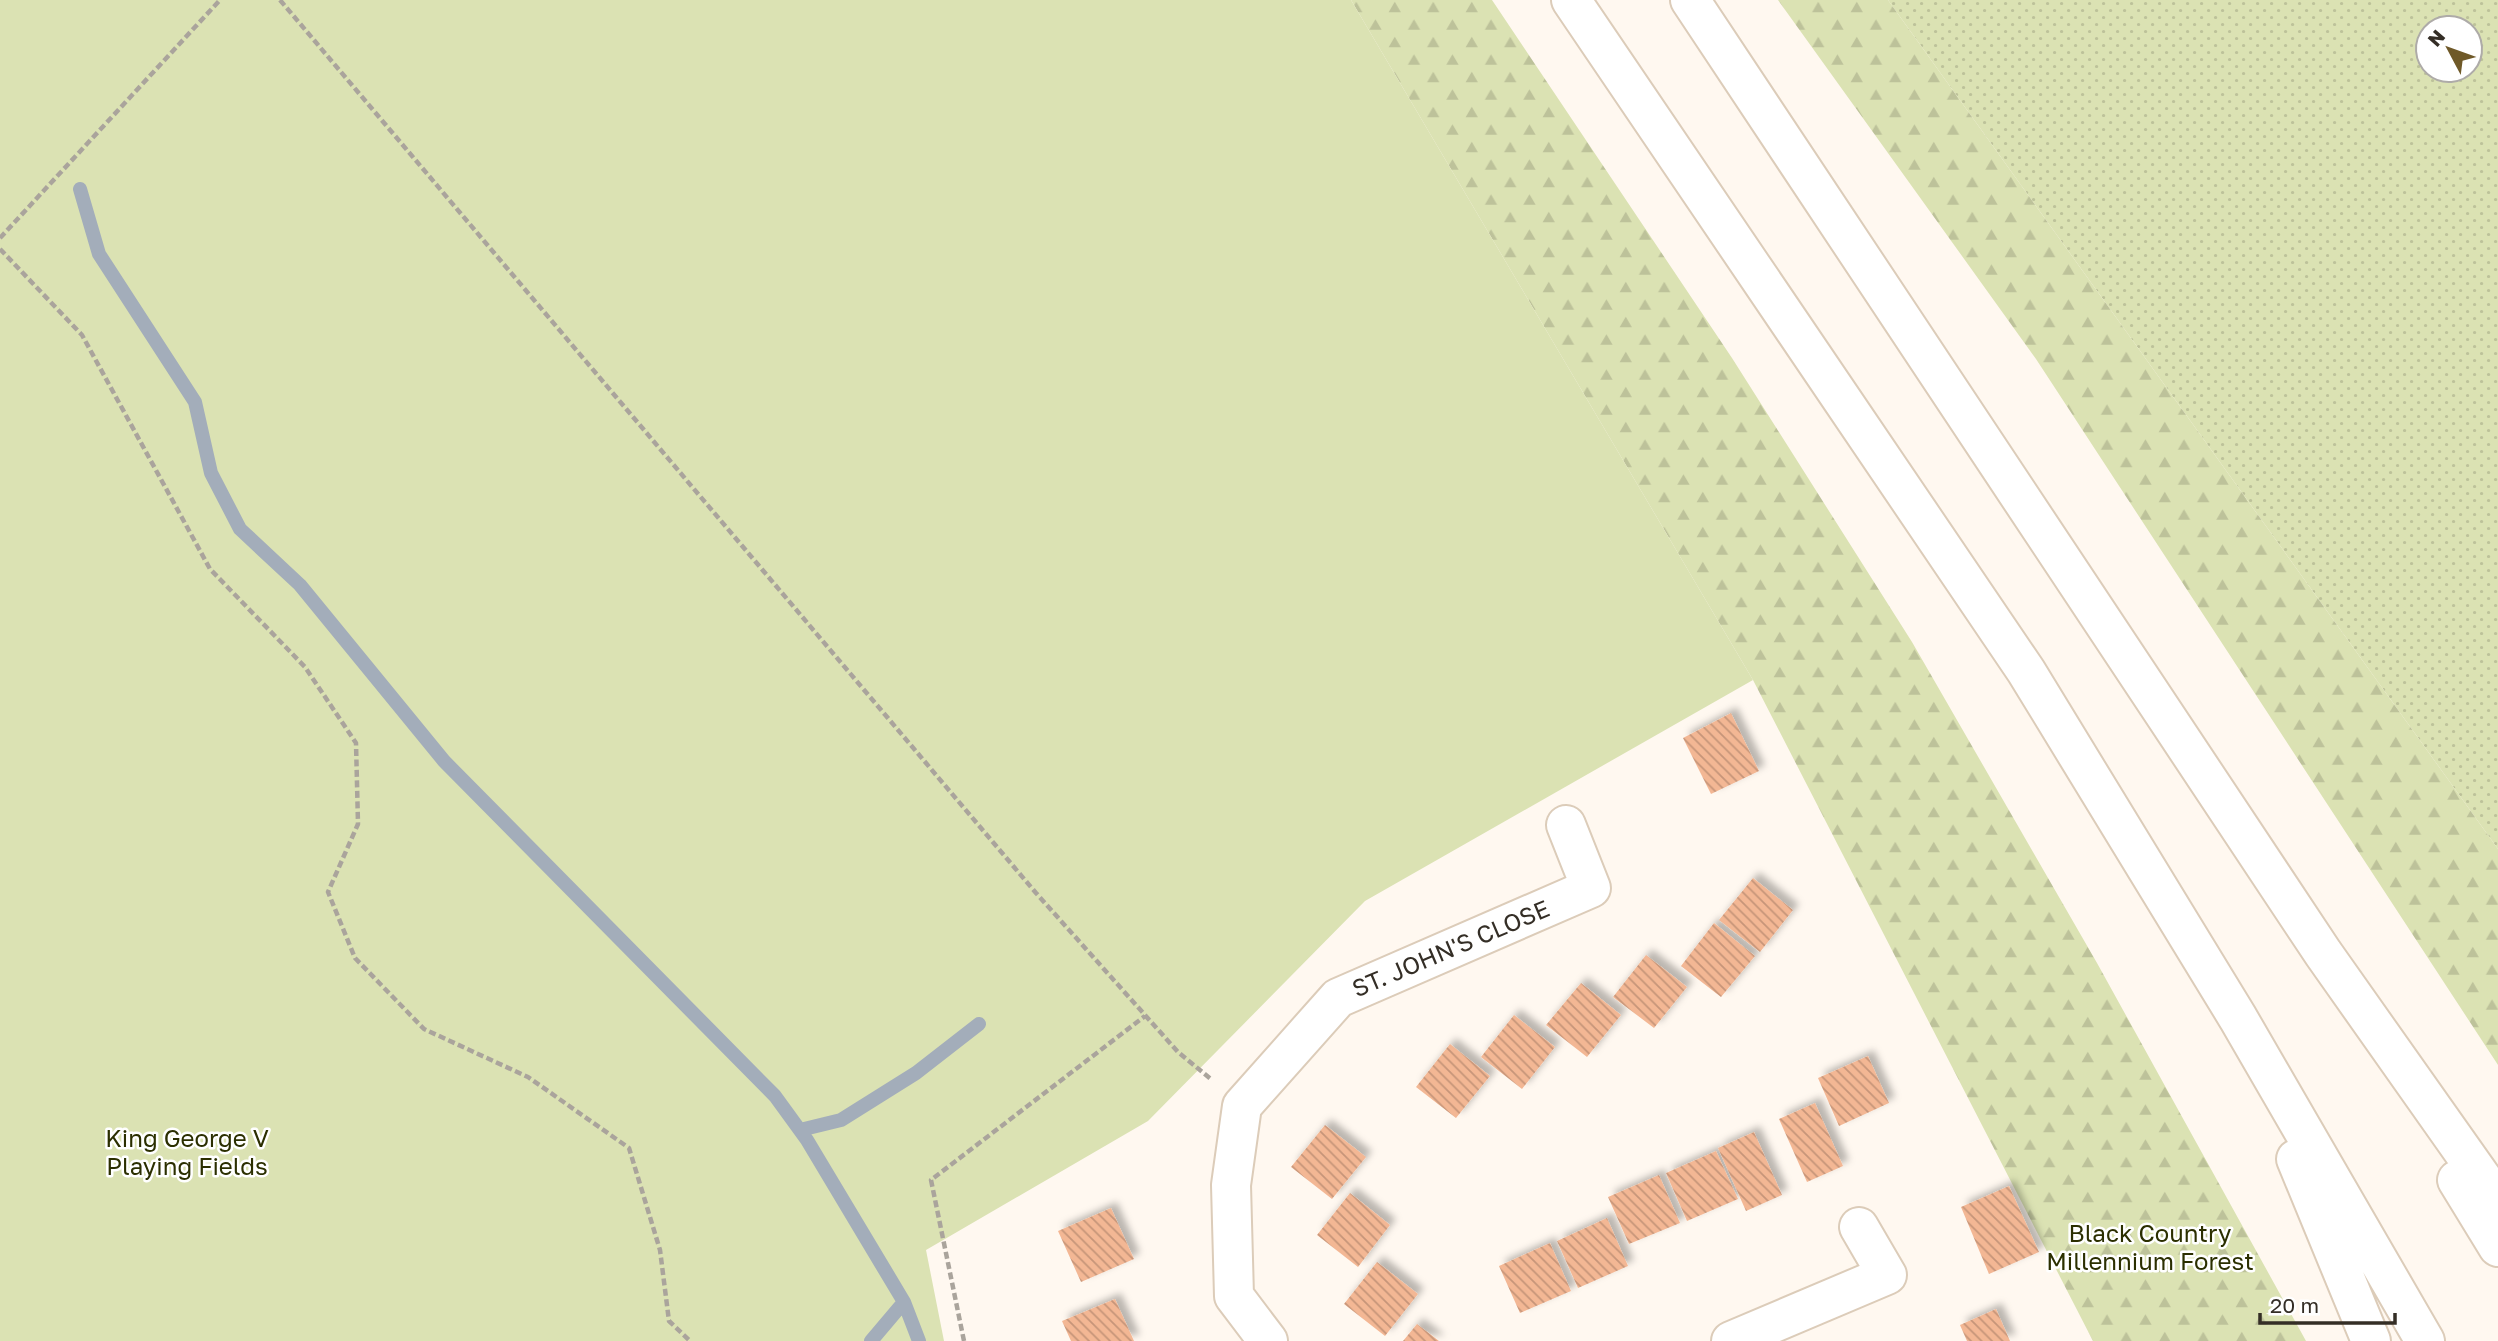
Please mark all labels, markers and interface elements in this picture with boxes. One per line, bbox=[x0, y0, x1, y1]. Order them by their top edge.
north arrow bbox=[2414, 14, 2484, 84]
text: N bbox=[2422, 25, 2449, 51]
street label: ST. JOHN'S CLOSE bbox=[1347, 893, 1553, 1002]
park label: King George V Playing Fields bbox=[105, 1123, 269, 1180]
park label: Black Country Millennium Forest bbox=[2046, 1218, 2254, 1275]
scale bar bbox=[2260, 1282, 2395, 1326]
text: 20 m bbox=[2270, 1292, 2319, 1318]

